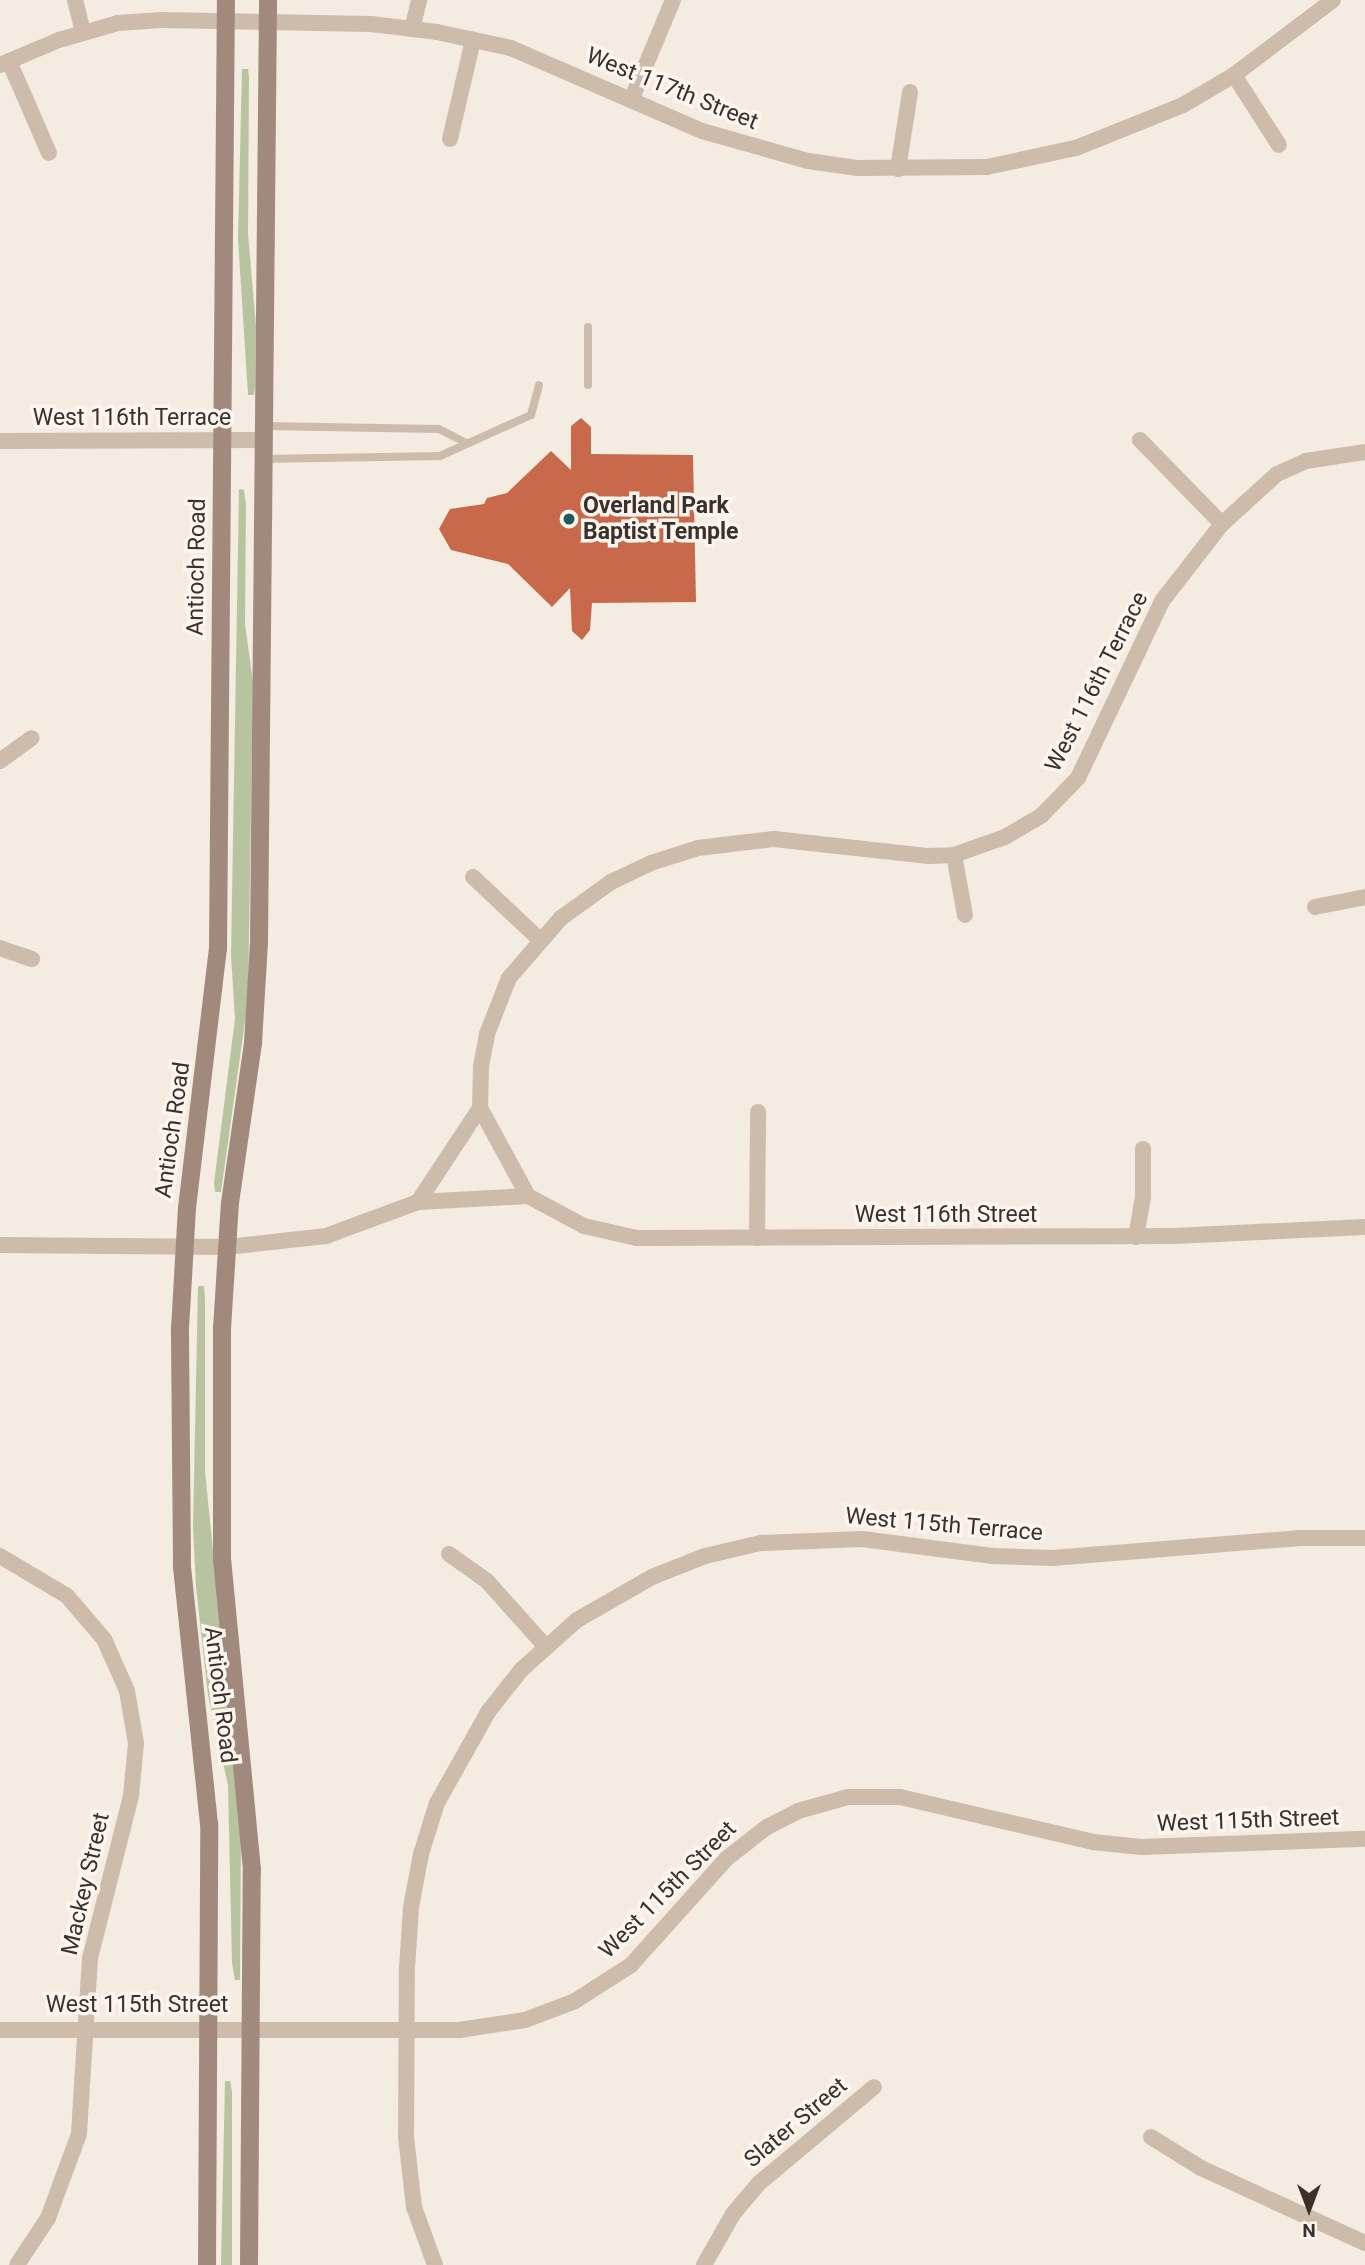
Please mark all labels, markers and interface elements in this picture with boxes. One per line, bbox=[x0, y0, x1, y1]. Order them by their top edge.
street label: West 117th Street bbox=[582, 42, 762, 136]
street label: West 116th Terrace bbox=[33, 404, 231, 432]
place label: Overland Park Baptist Temple bbox=[583, 492, 739, 546]
street label: Antioch Road bbox=[182, 498, 212, 636]
marker: Overland Park Baptist Temple bbox=[561, 511, 577, 527]
street label: West 116th Terrace bbox=[1040, 587, 1154, 777]
street label: Antioch Road bbox=[150, 1060, 196, 1200]
street label: West 116th Street bbox=[855, 1201, 1037, 1229]
street label: West 115th Terrace bbox=[844, 1503, 1044, 1547]
street label: Antioch Road bbox=[198, 1625, 242, 1765]
street label: West 115th Street bbox=[1156, 1804, 1340, 1838]
street label: Mackey Street bbox=[56, 1810, 116, 1958]
street label: West 115th Street bbox=[594, 1816, 742, 1964]
street label: West 115th Street bbox=[46, 1991, 228, 2019]
street label: Slater Street bbox=[739, 2072, 853, 2174]
north arrow bbox=[1274, 2174, 1344, 2244]
text: N bbox=[1302, 2219, 1316, 2242]

